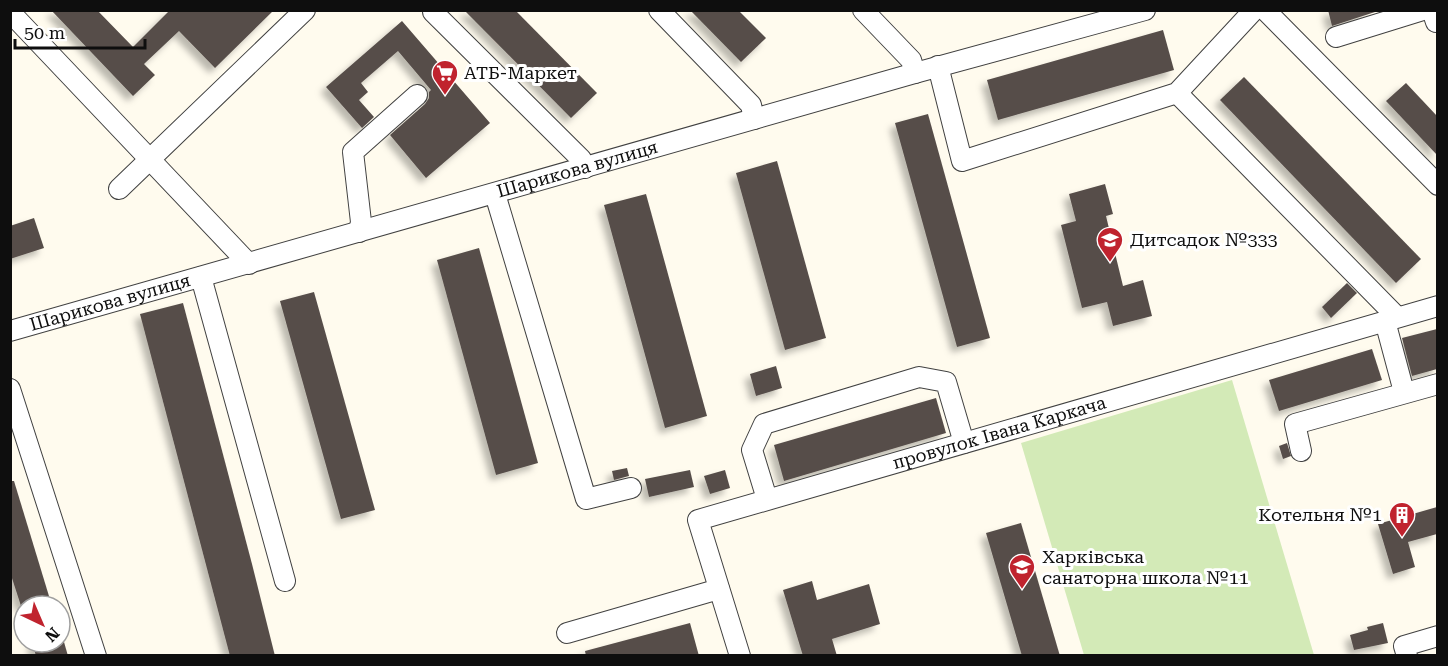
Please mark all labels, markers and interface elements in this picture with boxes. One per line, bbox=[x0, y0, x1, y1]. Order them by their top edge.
scale bar bbox=[15, 12, 146, 50]
text: 50 m bbox=[24, 22, 65, 43]
supermarket icon: АТБ-Маркет bbox=[430, 58, 460, 96]
place label: АТБ-Маркет bbox=[464, 62, 577, 83]
street label: Шарикова вулиця bbox=[494, 136, 660, 202]
school or university icon: Дитсадок №333 bbox=[1095, 225, 1125, 263]
place label: Дитсадок №333 bbox=[1130, 229, 1278, 250]
street label: Шарикова вулиця bbox=[27, 269, 193, 335]
street label: провулок Івана Каркача bbox=[890, 391, 1109, 473]
building icon: Котельня №1 bbox=[1387, 500, 1417, 538]
place label: Котельня №1 bbox=[1258, 504, 1382, 525]
place label: Харківська санаторна школа №11 bbox=[1042, 546, 1249, 588]
school or university icon: Харківська санаторна школа №11 bbox=[1007, 552, 1037, 590]
north arrow bbox=[12, 594, 72, 654]
text: N bbox=[41, 623, 63, 646]

